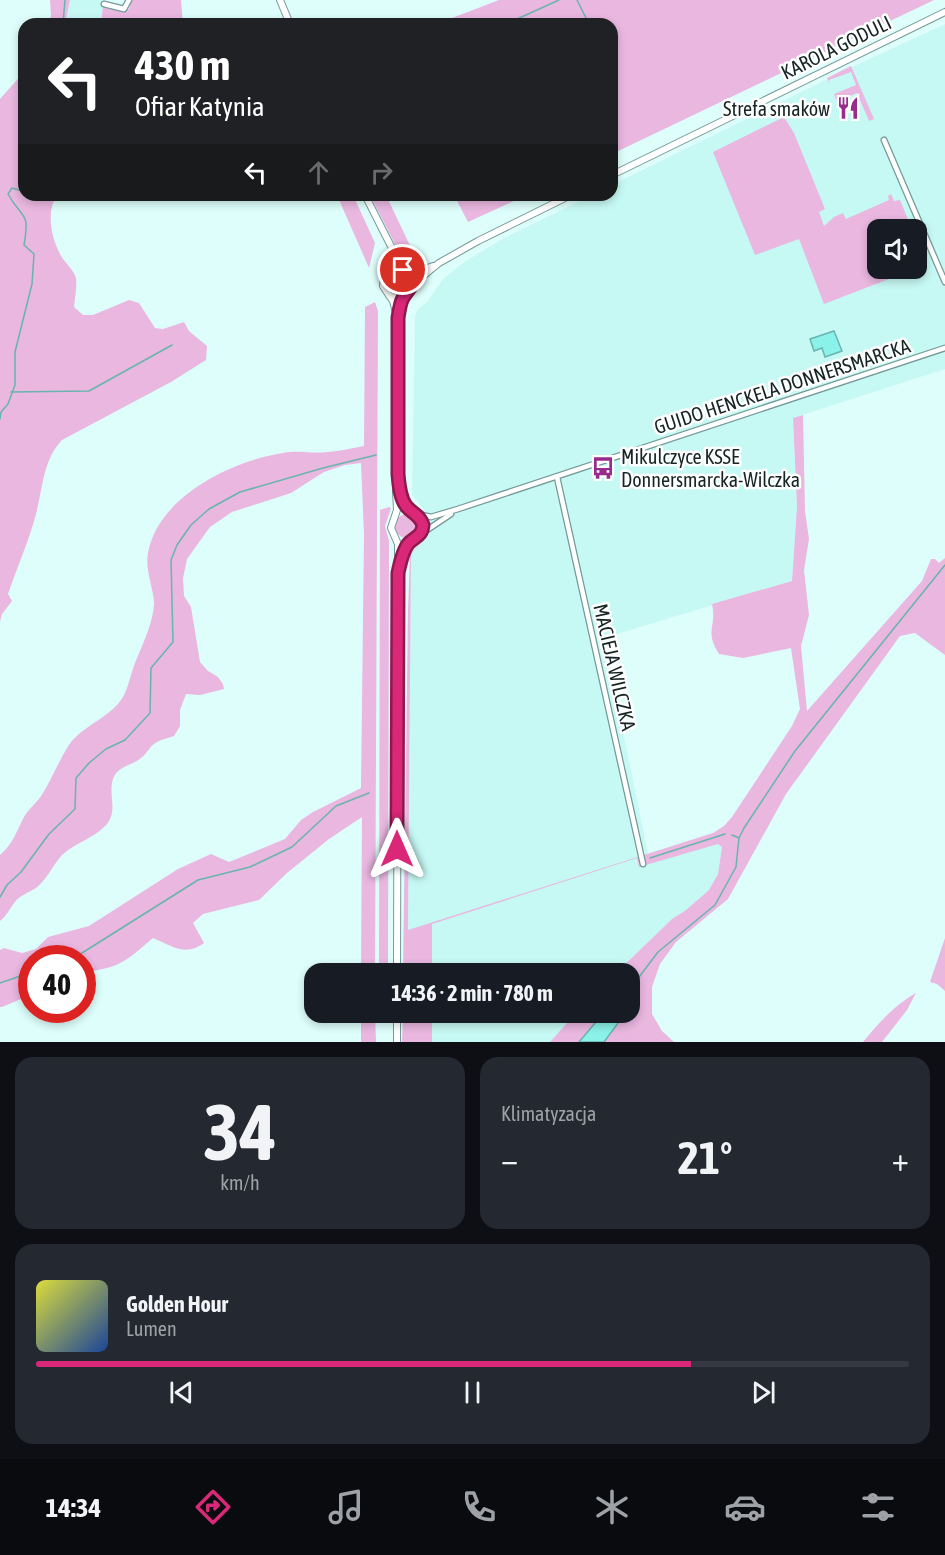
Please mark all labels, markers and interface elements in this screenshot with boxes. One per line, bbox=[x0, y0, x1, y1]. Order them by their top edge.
street label: KAROLA GODULI bbox=[777, 10, 895, 84]
text: 430 m bbox=[135, 41, 230, 89]
icon: left bbox=[36, 42, 114, 120]
text: Ofiar Katynia bbox=[135, 91, 265, 122]
restaurant icon: Strefa smaków bbox=[835, 95, 861, 121]
place label: Strefa smaków bbox=[723, 97, 830, 120]
icon: left bbox=[239, 156, 272, 189]
icon: ahead bbox=[302, 156, 335, 189]
icon: right bbox=[365, 156, 398, 189]
map controls bbox=[867, 219, 927, 279]
button: sound bbox=[867, 219, 927, 279]
pin bbox=[377, 244, 428, 295]
icon: arrive bbox=[386, 253, 419, 286]
street label: GUIDO HENCKELA DONNERSMARCKA bbox=[651, 334, 913, 438]
place label: Mikulczyce KSSE Donnersmarcka-Wilczka bbox=[621, 445, 800, 491]
bus stop icon: Mikulczyce KSSE Donnersmarcka-Wilczka bbox=[590, 455, 616, 481]
street label: MACIEJA WILCZKA bbox=[589, 601, 641, 733]
position arrow bbox=[365, 817, 429, 881]
speed limit sign: 40 bbox=[18, 945, 96, 1023]
text: 14:36 · 2 min · 780 m bbox=[391, 980, 553, 1006]
text: 34 bbox=[203, 1087, 277, 1177]
text: Klimatyzacja bbox=[501, 1102, 596, 1125]
text: 21° bbox=[678, 1132, 732, 1184]
text: − bbox=[501, 1140, 518, 1178]
text: + bbox=[892, 1140, 909, 1178]
text: km/h bbox=[220, 1171, 260, 1194]
text: Golden Hour bbox=[126, 1291, 228, 1317]
text: Lumen bbox=[126, 1317, 177, 1340]
icon: previous bbox=[165, 1376, 198, 1409]
icon: pause bbox=[456, 1376, 489, 1409]
icon: next bbox=[747, 1376, 780, 1409]
icon: directions bbox=[192, 1486, 234, 1528]
icon: music bbox=[325, 1486, 367, 1528]
icon: phone bbox=[458, 1486, 500, 1528]
icon: climate bbox=[591, 1486, 633, 1528]
icon: car bbox=[724, 1486, 766, 1528]
icon: filters bbox=[857, 1486, 899, 1528]
text: 14:34 bbox=[46, 1492, 101, 1523]

